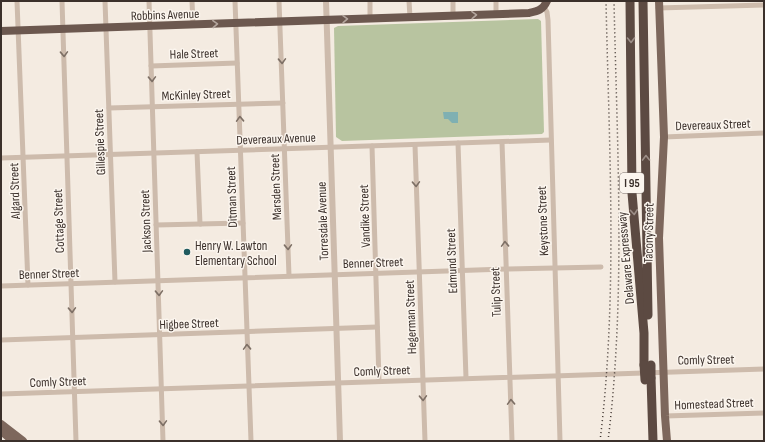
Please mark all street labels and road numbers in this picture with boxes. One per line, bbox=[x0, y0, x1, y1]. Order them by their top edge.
street label: Robbins Avenue bbox=[131, 6, 200, 24]
street label: Hale Street bbox=[169, 45, 219, 63]
street label: McKinley Street bbox=[161, 86, 231, 104]
street label: Gillespie Street bbox=[91, 109, 109, 175]
street label: Devereaux Street bbox=[675, 116, 751, 134]
street label: Devereaux Avenue bbox=[236, 130, 316, 148]
street label: Marsden Street bbox=[267, 153, 285, 221]
street label: Algard Street bbox=[6, 162, 24, 221]
street label: Ditman Street bbox=[223, 166, 241, 228]
road number: I 95 bbox=[620, 173, 644, 193]
street label: Torresdale Avenue bbox=[314, 181, 332, 261]
street label: Vandike Street bbox=[356, 184, 374, 248]
street label: Keystone Street bbox=[534, 186, 552, 256]
street label: Cottage Street bbox=[50, 189, 68, 253]
street label: Jackson Street bbox=[137, 189, 155, 254]
street label: Tacony Street bbox=[640, 203, 658, 263]
street label: Delaware Expressway bbox=[614, 211, 638, 305]
street label: Edmund Street bbox=[443, 228, 461, 294]
street label: Benner Street bbox=[342, 254, 404, 272]
street label: Benner Street bbox=[18, 265, 80, 283]
street label: Tulip Street bbox=[487, 267, 505, 317]
street label: Hegerman Street bbox=[402, 280, 420, 354]
street label: Higbee Street bbox=[159, 315, 219, 333]
street label: Comly Street bbox=[677, 352, 735, 368]
street label: Comly Street bbox=[353, 362, 411, 380]
street label: Comly Street bbox=[29, 373, 87, 391]
street label: Homestead Street bbox=[674, 395, 754, 413]

